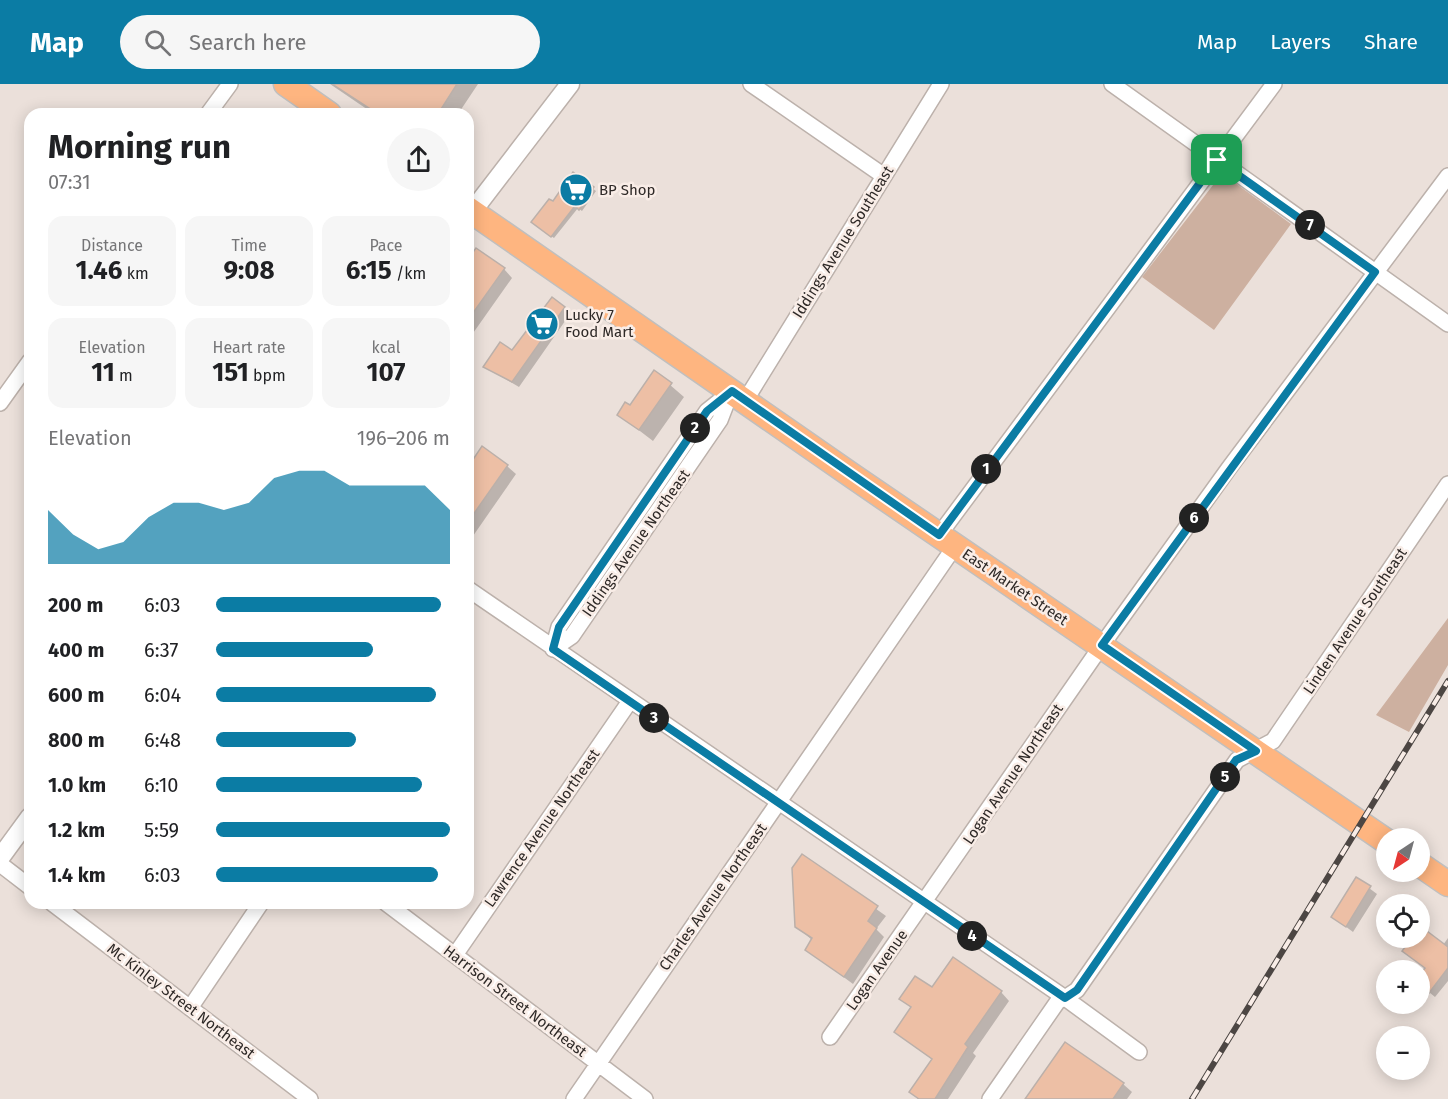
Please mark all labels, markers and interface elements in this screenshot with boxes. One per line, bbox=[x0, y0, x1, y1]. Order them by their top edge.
search box bbox=[120, 15, 540, 69]
text: Map bbox=[30, 26, 84, 59]
icon: search bbox=[141, 26, 174, 59]
text: Search here bbox=[189, 29, 307, 56]
text: Map bbox=[1197, 29, 1237, 55]
text: Layers bbox=[1270, 29, 1331, 55]
text: Share bbox=[1364, 29, 1418, 55]
text: Morning run bbox=[48, 127, 231, 167]
button: share bbox=[387, 128, 450, 191]
pin bbox=[1191, 134, 1242, 185]
icon: arrive bbox=[1200, 143, 1233, 176]
street label: Iddings Avenue Southeast bbox=[789, 162, 898, 321]
text: 07:31 bbox=[48, 170, 91, 194]
supermarket icon: BP Shop bbox=[558, 172, 594, 208]
place label: BP Shop bbox=[599, 181, 655, 199]
pin: 7 bbox=[1295, 210, 1325, 240]
text: 7 bbox=[1306, 215, 1314, 234]
text: Distance bbox=[81, 236, 143, 255]
text: Time bbox=[231, 236, 267, 255]
text: Pace bbox=[369, 236, 403, 255]
text: 1.46 bbox=[75, 255, 122, 286]
text: 9:08 bbox=[223, 255, 275, 286]
text: 6:15 bbox=[346, 255, 392, 286]
text: km bbox=[122, 264, 149, 283]
text: /km bbox=[392, 264, 426, 283]
supermarket icon: Lucky 7 Food Mart bbox=[524, 306, 560, 342]
place label: Lucky 7 Food Mart bbox=[565, 306, 634, 341]
text: Elevation bbox=[78, 338, 146, 357]
text: Heart rate bbox=[213, 338, 285, 357]
text: kcal bbox=[372, 338, 400, 357]
text: 11 bbox=[91, 357, 115, 388]
text: 151 bbox=[212, 357, 249, 388]
text: 107 bbox=[367, 357, 405, 388]
text: m bbox=[115, 366, 133, 385]
text: bpm bbox=[249, 366, 286, 385]
pin: 2 bbox=[680, 413, 710, 443]
text: 2 bbox=[691, 418, 699, 437]
text: Elevation bbox=[48, 426, 132, 450]
text: 196–206 m bbox=[357, 426, 450, 450]
pin: 1 bbox=[971, 454, 1001, 484]
text: 1 bbox=[982, 459, 990, 478]
street label: Iddings Avenue Northeast bbox=[578, 466, 694, 620]
pin: 6 bbox=[1179, 503, 1209, 533]
text: 6 bbox=[1189, 508, 1199, 527]
street label: Linden Avenue Southeast bbox=[1299, 544, 1411, 698]
street label: East Market Street bbox=[959, 545, 1072, 629]
text: 200 m bbox=[48, 593, 103, 617]
text: 6:03 bbox=[144, 593, 180, 617]
text: 400 m bbox=[48, 638, 104, 662]
text: 6:37 bbox=[144, 638, 178, 662]
text: 600 m bbox=[48, 683, 104, 707]
text: 6:04 bbox=[144, 683, 181, 707]
street label: Logan Avenue Northeast bbox=[959, 700, 1067, 848]
pin: 3 bbox=[639, 703, 669, 733]
text: 3 bbox=[650, 708, 658, 727]
text: 800 m bbox=[48, 728, 105, 752]
text: 6:48 bbox=[144, 728, 181, 752]
street label: Lawrence Avenue Northeast bbox=[481, 745, 604, 910]
pin: 5 bbox=[1210, 762, 1240, 792]
text: 5 bbox=[1221, 767, 1229, 786]
text: 1.0 km bbox=[48, 773, 106, 797]
text: 6:10 bbox=[144, 773, 178, 797]
text: 1.2 km bbox=[48, 818, 105, 842]
text: 5:59 bbox=[144, 818, 179, 842]
street label: Charles Avenue Northeast bbox=[655, 819, 771, 974]
north arrow bbox=[1376, 828, 1430, 882]
map controls bbox=[1376, 828, 1430, 1080]
text: 1.4 km bbox=[48, 863, 106, 887]
text: 6:03 bbox=[144, 863, 180, 887]
button: locate bbox=[1376, 894, 1430, 948]
pin: 4 bbox=[957, 921, 987, 951]
street label: Logan Avenue bbox=[843, 926, 911, 1014]
text: 4 bbox=[967, 926, 977, 945]
street label: Mc Kinley Street Northeast bbox=[103, 939, 259, 1063]
street label: Harrison Street Northeast bbox=[440, 941, 591, 1061]
button: + bbox=[1376, 960, 1430, 1014]
button: − bbox=[1376, 1026, 1430, 1080]

